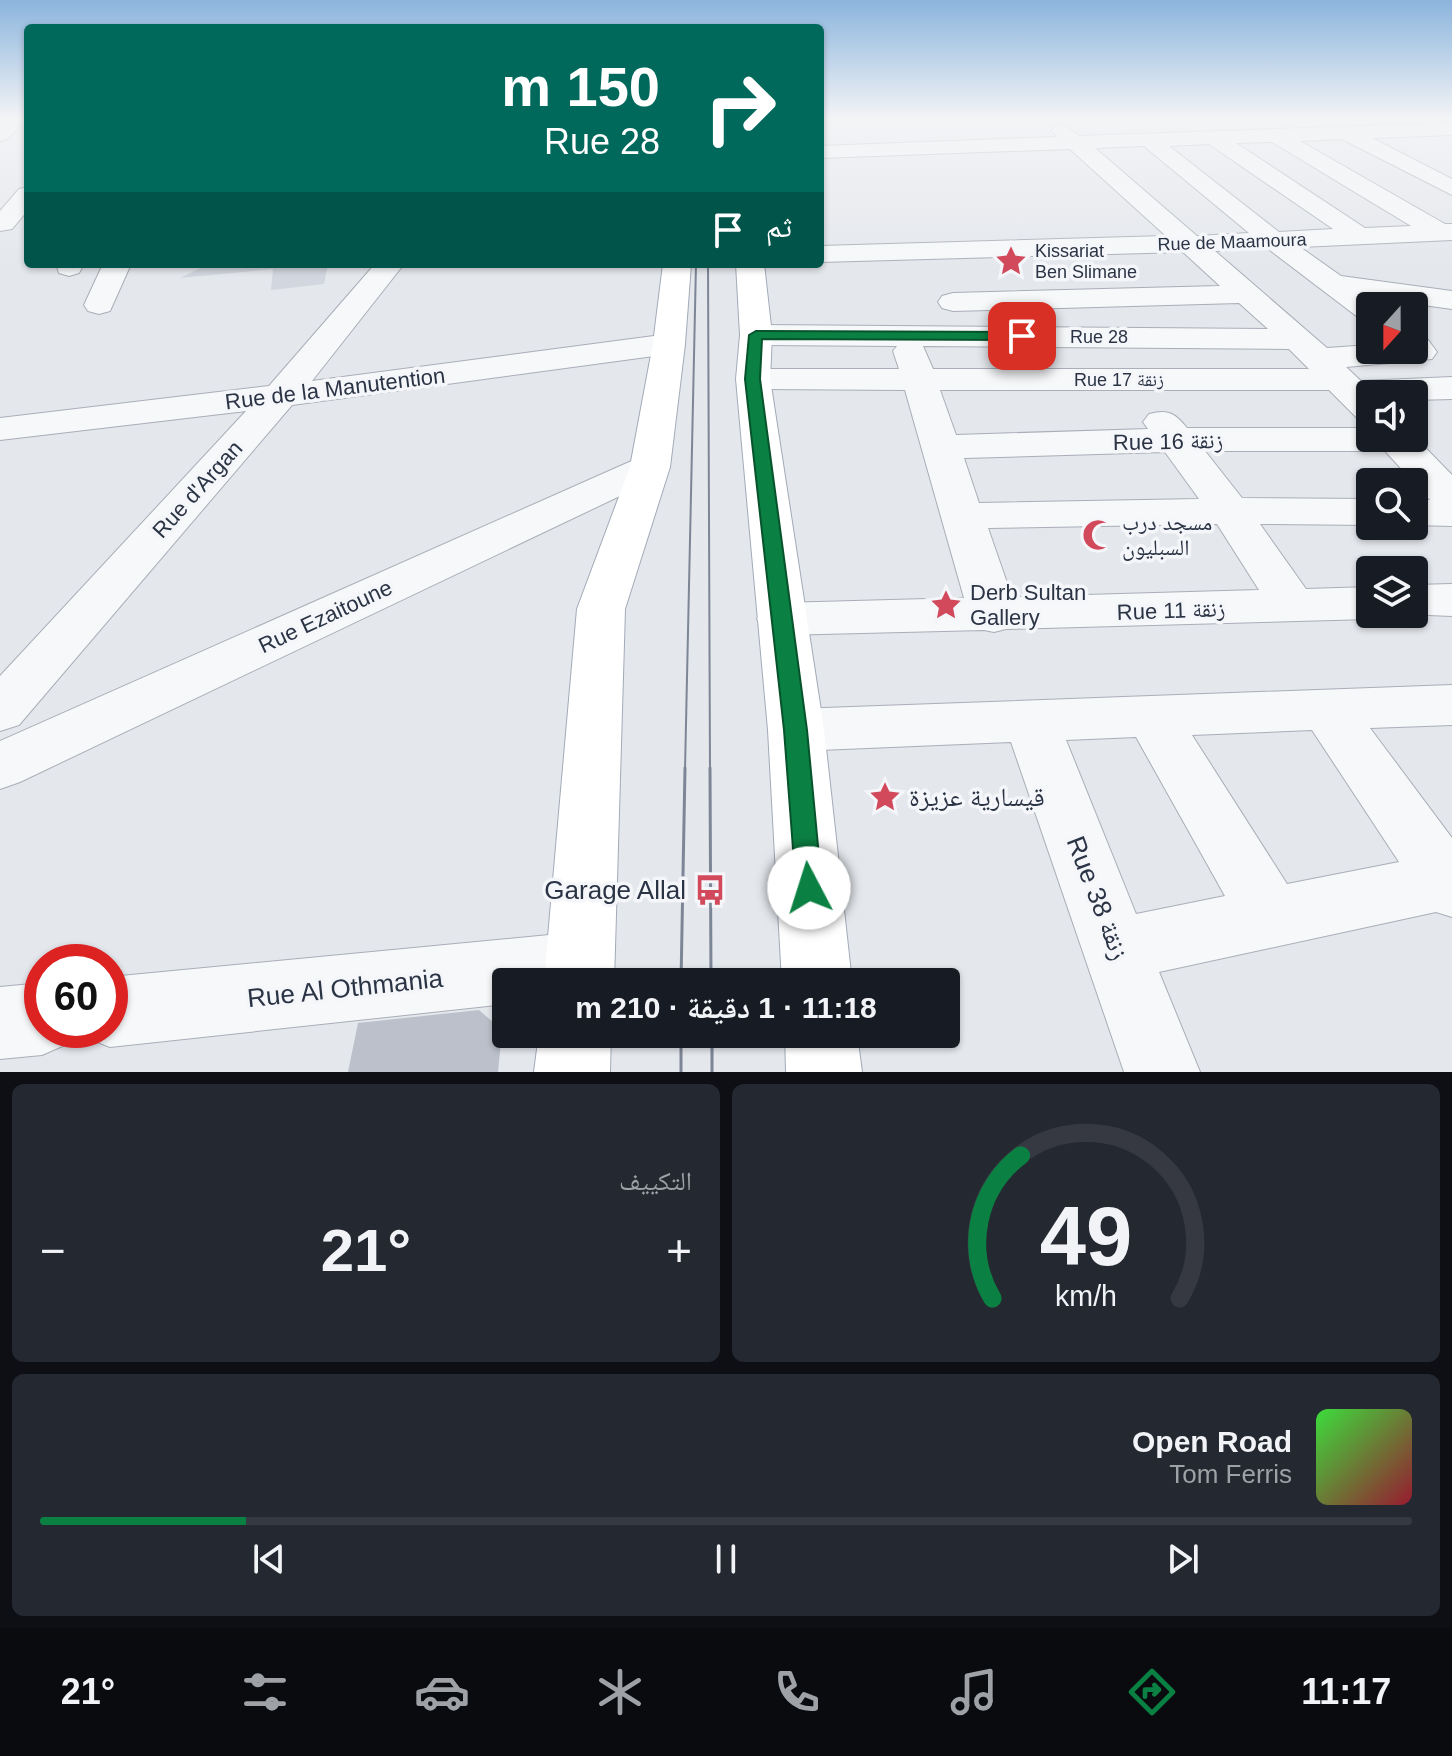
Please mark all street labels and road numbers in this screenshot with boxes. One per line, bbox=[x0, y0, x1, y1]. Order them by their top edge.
street label: Rue de Maamoura bbox=[1157, 229, 1308, 255]
street label: Rue 28 bbox=[1070, 327, 1128, 347]
street label: Rue de la Manutention bbox=[224, 363, 446, 414]
street label: Rue 17 زنقة bbox=[1074, 370, 1164, 390]
street label: Rue 16 زنقة bbox=[1113, 428, 1223, 455]
street label: Rue d'Argan bbox=[147, 436, 247, 543]
street label: Rue Ezaitoune bbox=[255, 575, 396, 658]
street label: Rue 11 زنقة bbox=[1116, 596, 1226, 625]
street label: Rue 38 زنقة bbox=[1061, 832, 1135, 964]
street label: Rue Al Othmania bbox=[246, 963, 445, 1013]

